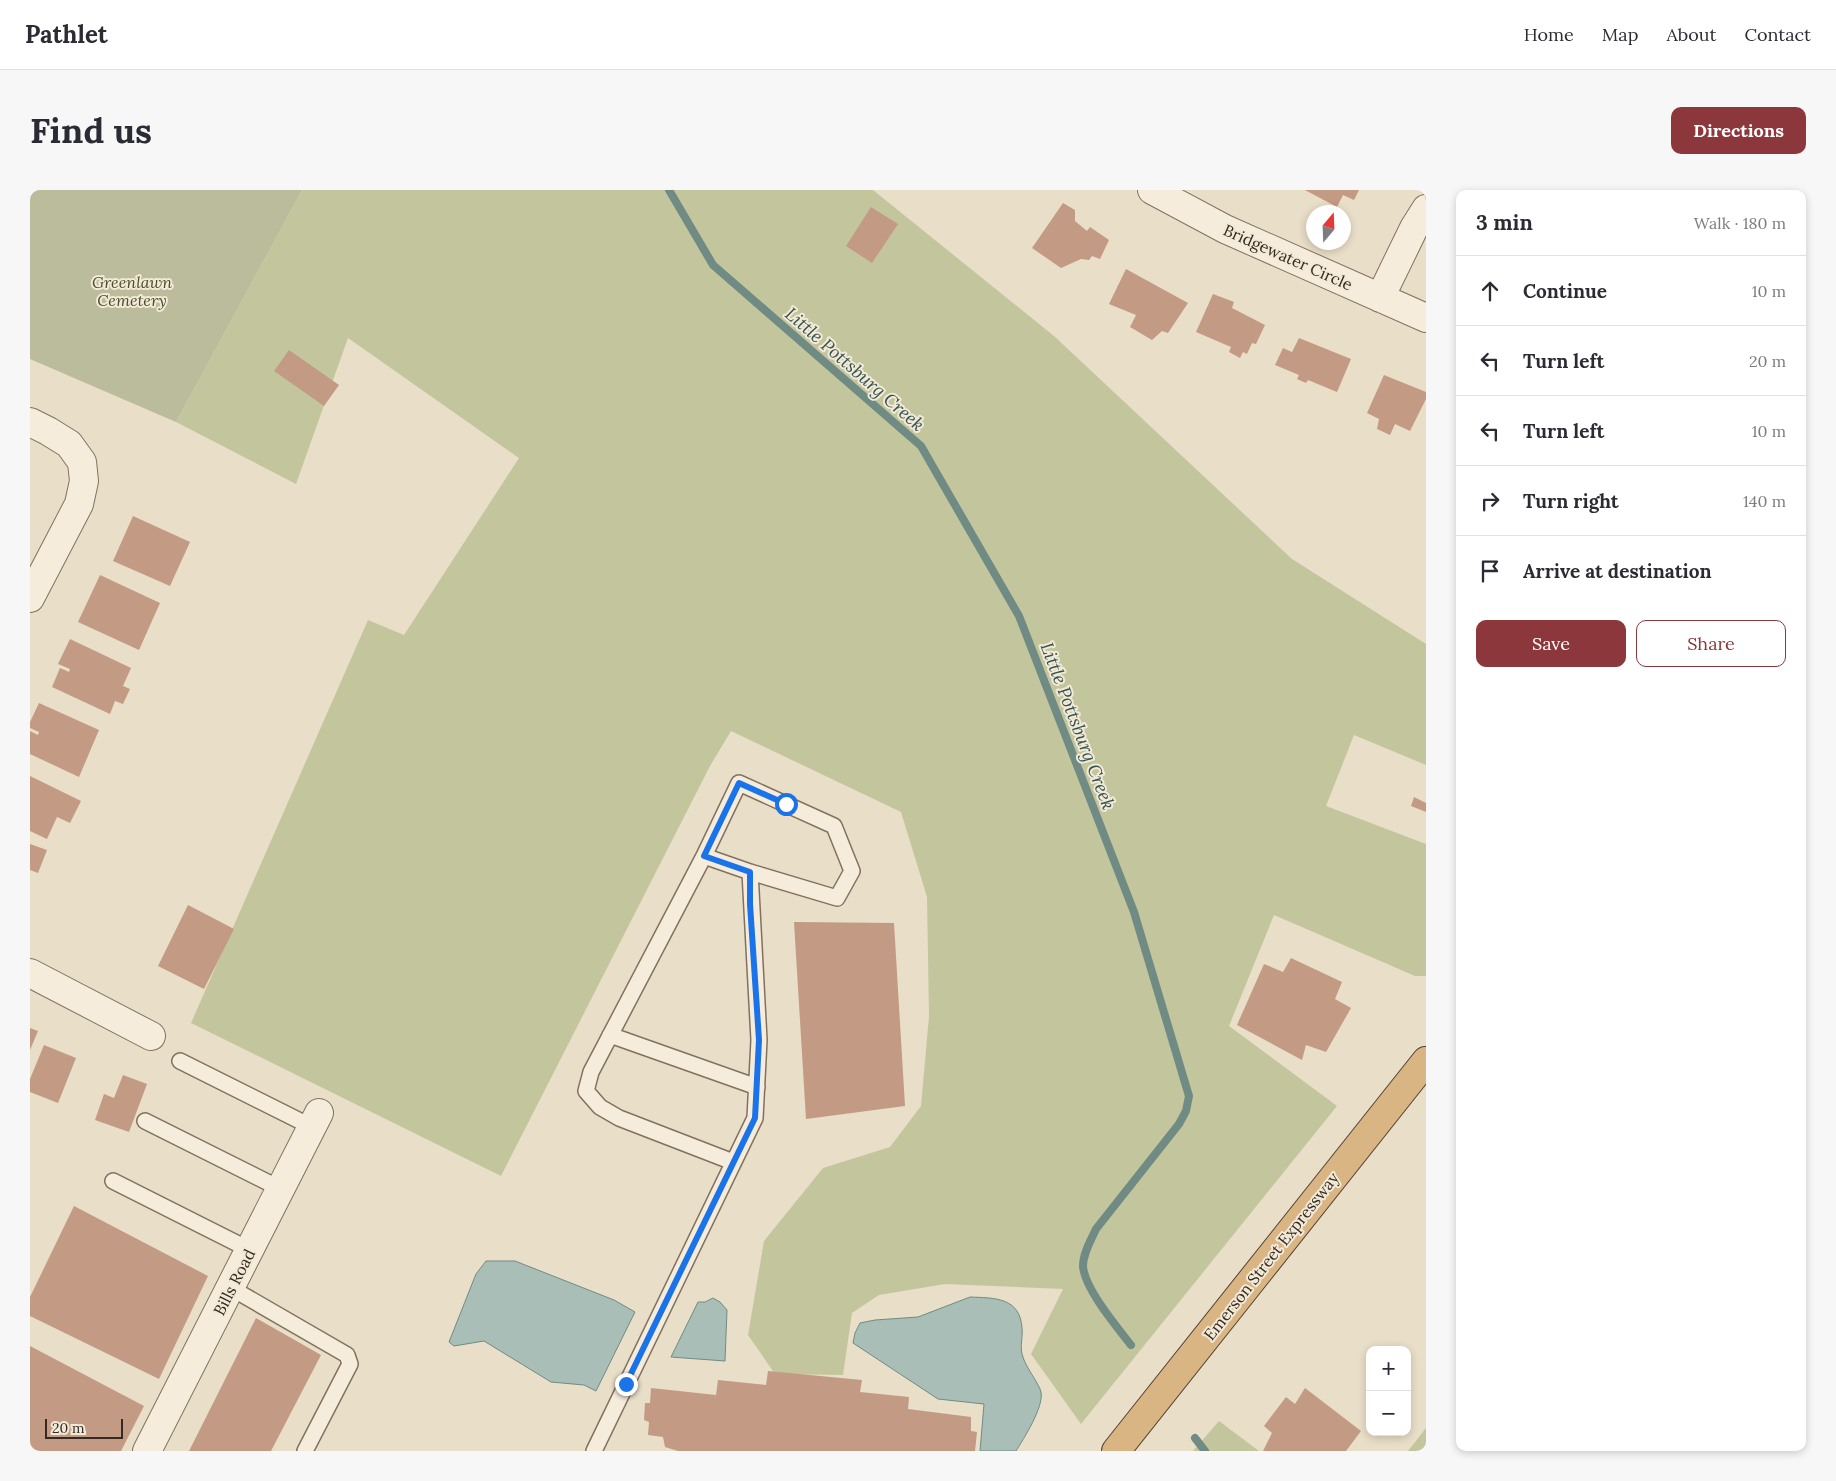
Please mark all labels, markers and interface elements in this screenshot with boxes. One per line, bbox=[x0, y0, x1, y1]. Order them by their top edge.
text: Pathlet bbox=[25, 19, 108, 50]
text: Home bbox=[1524, 23, 1574, 46]
text: Map bbox=[1602, 23, 1638, 46]
text: About bbox=[1666, 23, 1716, 46]
text: Contact bbox=[1744, 23, 1811, 46]
button: Directions bbox=[1671, 107, 1806, 154]
text: Find us bbox=[30, 108, 152, 153]
north arrow bbox=[1306, 205, 1351, 250]
text: 3 min bbox=[1476, 209, 1533, 236]
text: Walk · 180 m bbox=[1694, 213, 1786, 233]
street label: Bridgewater Circle bbox=[1220, 220, 1356, 295]
park label: Greenlawn Cemetery bbox=[92, 272, 172, 310]
icon: ahead bbox=[1476, 277, 1504, 305]
text: Continue bbox=[1523, 279, 1607, 303]
text: 10 m bbox=[1752, 281, 1786, 301]
water label: Little Pottsburg Creek bbox=[781, 302, 929, 436]
icon: left bbox=[1476, 347, 1504, 375]
text: Turn left bbox=[1523, 349, 1604, 373]
text: 20 m bbox=[1749, 351, 1786, 371]
icon: left bbox=[1476, 417, 1504, 445]
text: Turn left bbox=[1523, 419, 1604, 443]
text: 10 m bbox=[1752, 421, 1786, 441]
icon: right bbox=[1476, 487, 1504, 515]
text: Turn right bbox=[1523, 489, 1619, 513]
text: 140 m bbox=[1743, 491, 1786, 511]
icon: arrive bbox=[1476, 557, 1504, 585]
text: Arrive at destination bbox=[1523, 559, 1712, 583]
button: Save bbox=[1476, 620, 1626, 667]
button: Share bbox=[1636, 620, 1786, 667]
water label: Little Pottsburg Creek bbox=[1035, 639, 1121, 813]
route start bbox=[775, 793, 798, 816]
street label: Emerson Street Expressway bbox=[1199, 1168, 1343, 1344]
street label: Bills Road bbox=[209, 1245, 259, 1319]
map controls bbox=[1366, 1346, 1411, 1436]
button: + bbox=[1366, 1346, 1411, 1391]
route end bbox=[615, 1373, 638, 1396]
button: − bbox=[1366, 1391, 1411, 1436]
scale bar bbox=[45, 1416, 122, 1439]
text: 20 m bbox=[52, 1419, 84, 1437]

